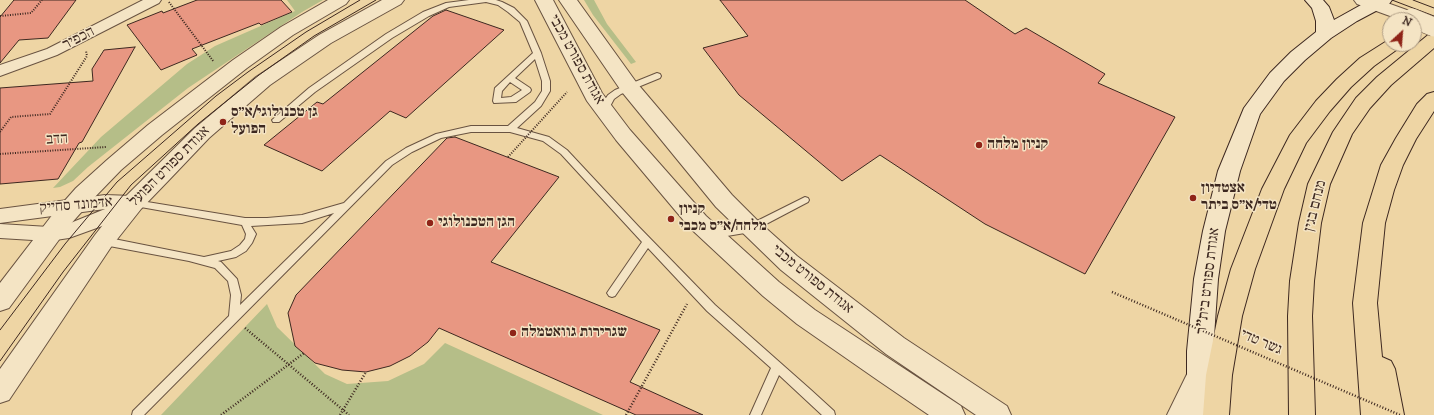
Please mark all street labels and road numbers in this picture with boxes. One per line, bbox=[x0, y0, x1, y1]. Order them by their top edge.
street label: אגודת ספורט מכבי bbox=[544, 12, 608, 108]
street label: הכפיר bbox=[60, 23, 98, 55]
street label: אגודת ספורט הפועל bbox=[126, 123, 214, 211]
street label: הדב bbox=[45, 130, 69, 150]
street label: מנחם בגין bbox=[1301, 178, 1331, 234]
street label: אדמונד סחייק bbox=[39, 194, 113, 218]
street label: אגודת ספורט בית"ר bbox=[1194, 227, 1224, 335]
street label: אגודת ספורט מכבי bbox=[768, 242, 856, 318]
street label: גשר טדי bbox=[1237, 326, 1285, 360]

